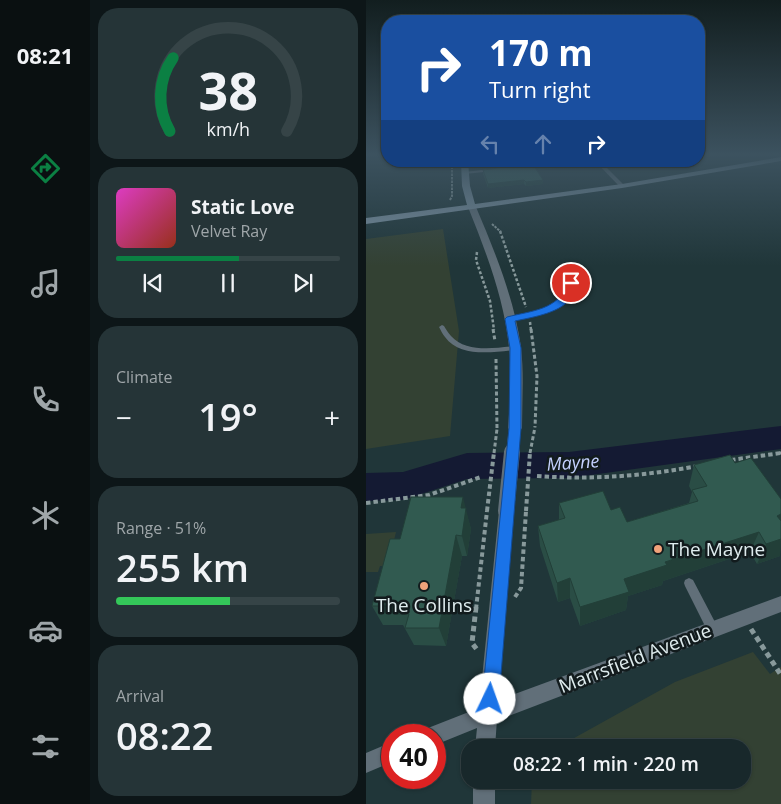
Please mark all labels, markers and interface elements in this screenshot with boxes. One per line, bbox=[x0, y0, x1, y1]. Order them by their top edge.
text: 170 m bbox=[489, 29, 593, 76]
icon: right bbox=[406, 35, 471, 100]
text: 08:21 bbox=[17, 40, 73, 70]
text: 38 bbox=[198, 54, 258, 125]
text: Turn right bbox=[489, 74, 591, 104]
text: km/h bbox=[206, 117, 250, 141]
icon: left bbox=[476, 130, 504, 158]
icon: ahead bbox=[529, 130, 557, 158]
icon: right bbox=[582, 130, 610, 158]
icon: directions bbox=[28, 151, 63, 186]
text: Static Love bbox=[191, 194, 294, 220]
text: Velvet Ray bbox=[191, 220, 267, 242]
pin bbox=[550, 262, 592, 304]
icon: music bbox=[28, 266, 63, 301]
icon: previous bbox=[139, 269, 167, 297]
icon: pause bbox=[214, 269, 242, 297]
icon: next bbox=[289, 269, 317, 297]
icon: arrive bbox=[557, 269, 585, 297]
text: Climate bbox=[116, 366, 173, 388]
icon: phone bbox=[28, 382, 63, 417]
text: 19° bbox=[198, 390, 258, 442]
text: − bbox=[116, 398, 132, 436]
text: + bbox=[324, 398, 340, 436]
water label: Mayne bbox=[546, 448, 600, 476]
icon: climate bbox=[28, 498, 63, 533]
text: Range · 51% bbox=[116, 517, 206, 539]
place label: The Mayne bbox=[668, 536, 765, 562]
text: 255 km bbox=[116, 541, 249, 593]
marker: The Mayne bbox=[652, 543, 664, 555]
marker: The Collins bbox=[418, 580, 430, 592]
place label: The Collins bbox=[376, 592, 472, 618]
icon: car bbox=[28, 613, 63, 648]
street label: Marrsfield Avenue bbox=[555, 617, 715, 699]
position arrow bbox=[463, 672, 515, 724]
text: Arrival bbox=[116, 685, 164, 707]
text: 08:22 bbox=[116, 709, 213, 761]
speed limit sign: 40 bbox=[381, 724, 446, 789]
icon: filters bbox=[28, 729, 63, 764]
text: 08:22 · 1 min · 220 m bbox=[513, 751, 699, 777]

